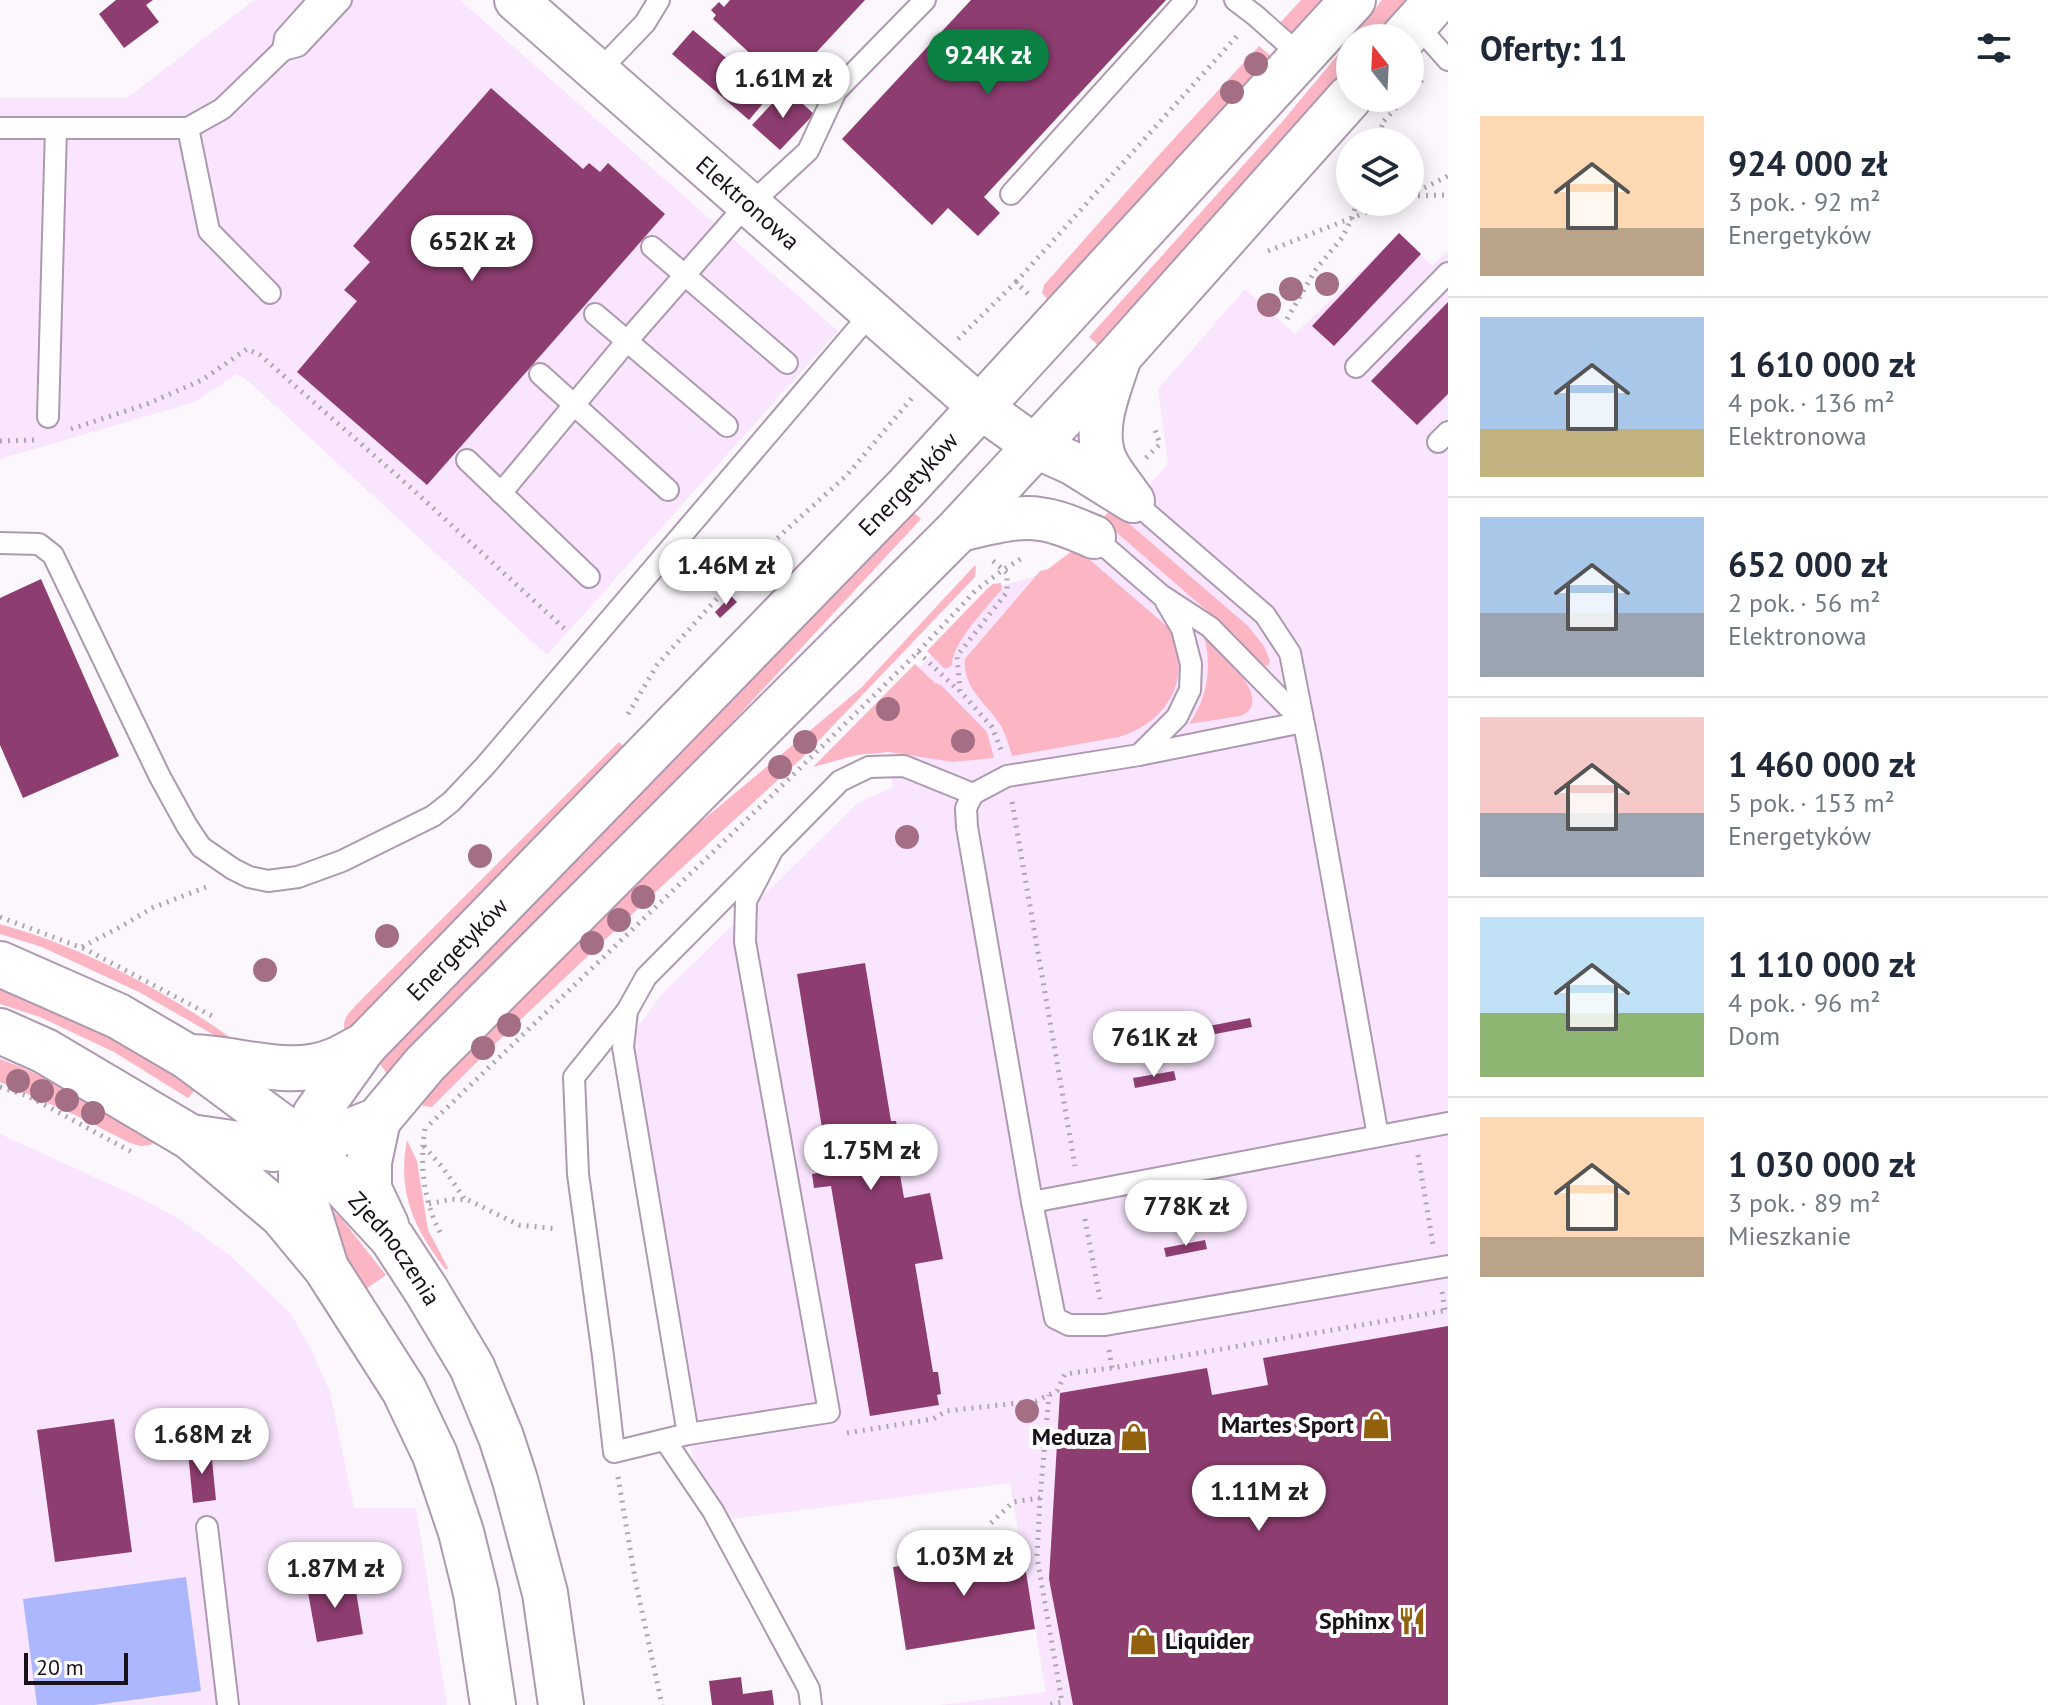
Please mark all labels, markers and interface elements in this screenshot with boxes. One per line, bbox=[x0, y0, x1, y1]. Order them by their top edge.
north arrow bbox=[1336, 24, 1424, 112]
map controls bbox=[1336, 24, 1424, 216]
text: Oferty: 11 bbox=[1480, 26, 1627, 70]
icon: filters bbox=[1972, 26, 2016, 70]
pin: 924K zł bbox=[914, 29, 1062, 97]
text: 924K zł bbox=[945, 38, 1031, 71]
pin: 1.61M zł bbox=[700, 52, 866, 120]
text: 1.61M zł bbox=[734, 61, 832, 94]
button: layers bbox=[1336, 128, 1424, 216]
text: 924 000 zł bbox=[1728, 141, 1887, 185]
icon: home bbox=[1544, 148, 1640, 244]
street label: Elektronowa bbox=[690, 149, 806, 257]
text: 3 pok. · 92 m² bbox=[1728, 185, 1881, 218]
pin: 652K zł bbox=[398, 215, 546, 283]
text: Energetyków bbox=[1728, 218, 1871, 251]
text: 652K zł bbox=[429, 224, 515, 257]
text: 1 610 000 zł bbox=[1728, 342, 1915, 386]
icon: home bbox=[1544, 349, 1640, 445]
text: 4 pok. · 136 m² bbox=[1728, 386, 1895, 419]
text: Elektronowa bbox=[1728, 419, 1867, 452]
street label: Energetyków bbox=[852, 425, 965, 543]
pin: 1.46M zł bbox=[643, 539, 809, 607]
text: 652 000 zł bbox=[1728, 542, 1887, 586]
text: 1.46M zł bbox=[677, 548, 775, 581]
icon: home bbox=[1544, 549, 1640, 645]
text: 2 pok. · 56 m² bbox=[1728, 586, 1881, 619]
text: Elektronowa bbox=[1728, 619, 1867, 652]
text: 1 460 000 zł bbox=[1728, 742, 1915, 786]
icon: home bbox=[1544, 749, 1640, 845]
text: 5 pok. · 153 m² bbox=[1728, 786, 1895, 819]
text: Energetyków bbox=[1728, 819, 1871, 852]
street label: Energetyków bbox=[400, 891, 515, 1007]
text: 1 110 000 zł bbox=[1728, 942, 1915, 986]
icon: home bbox=[1544, 949, 1640, 1045]
text: 4 pok. · 96 m² bbox=[1728, 986, 1881, 1019]
pin: 761K zł bbox=[1080, 1011, 1228, 1079]
text: Dom bbox=[1728, 1019, 1780, 1052]
text: 761K zł bbox=[1111, 1020, 1197, 1053]
pin: 1.75M zł bbox=[788, 1124, 954, 1192]
text: 1.75M zł bbox=[822, 1133, 920, 1166]
text: 1 030 000 zł bbox=[1728, 1142, 1915, 1186]
icon: home bbox=[1544, 1149, 1640, 1245]
pin: 778K zł bbox=[1112, 1180, 1260, 1248]
street label: Zjednoczenia bbox=[342, 1185, 448, 1311]
text: 3 pok. · 89 m² bbox=[1728, 1186, 1881, 1219]
text: 778K zł bbox=[1143, 1189, 1229, 1222]
text: Mieszkanie bbox=[1728, 1219, 1851, 1252]
pin: 1.68M zł bbox=[119, 1408, 285, 1476]
place label: Martes Sport bbox=[1221, 1409, 1355, 1440]
shop icon: Martes Sport bbox=[1361, 1410, 1391, 1440]
text: 1.68M zł bbox=[153, 1417, 251, 1450]
place label: Meduza bbox=[1032, 1421, 1112, 1452]
shop icon: Meduza bbox=[1119, 1422, 1149, 1452]
pin: 1.11M zł bbox=[1176, 1465, 1342, 1533]
text: 1.11M zł bbox=[1210, 1474, 1308, 1507]
pin: 1.03M zł bbox=[881, 1530, 1047, 1598]
text: 1.03M zł bbox=[915, 1539, 1013, 1572]
pin: 1.87M zł bbox=[252, 1542, 418, 1610]
text: 1.87M zł bbox=[286, 1551, 384, 1584]
place label: Sphinx bbox=[1319, 1605, 1390, 1636]
restaurant icon: Sphinx bbox=[1397, 1606, 1427, 1636]
place label: Liquider bbox=[1165, 1625, 1250, 1656]
shop icon: Liquider bbox=[1128, 1626, 1158, 1656]
scale bar bbox=[24, 1649, 128, 1685]
text: 20 m bbox=[36, 1653, 84, 1681]

